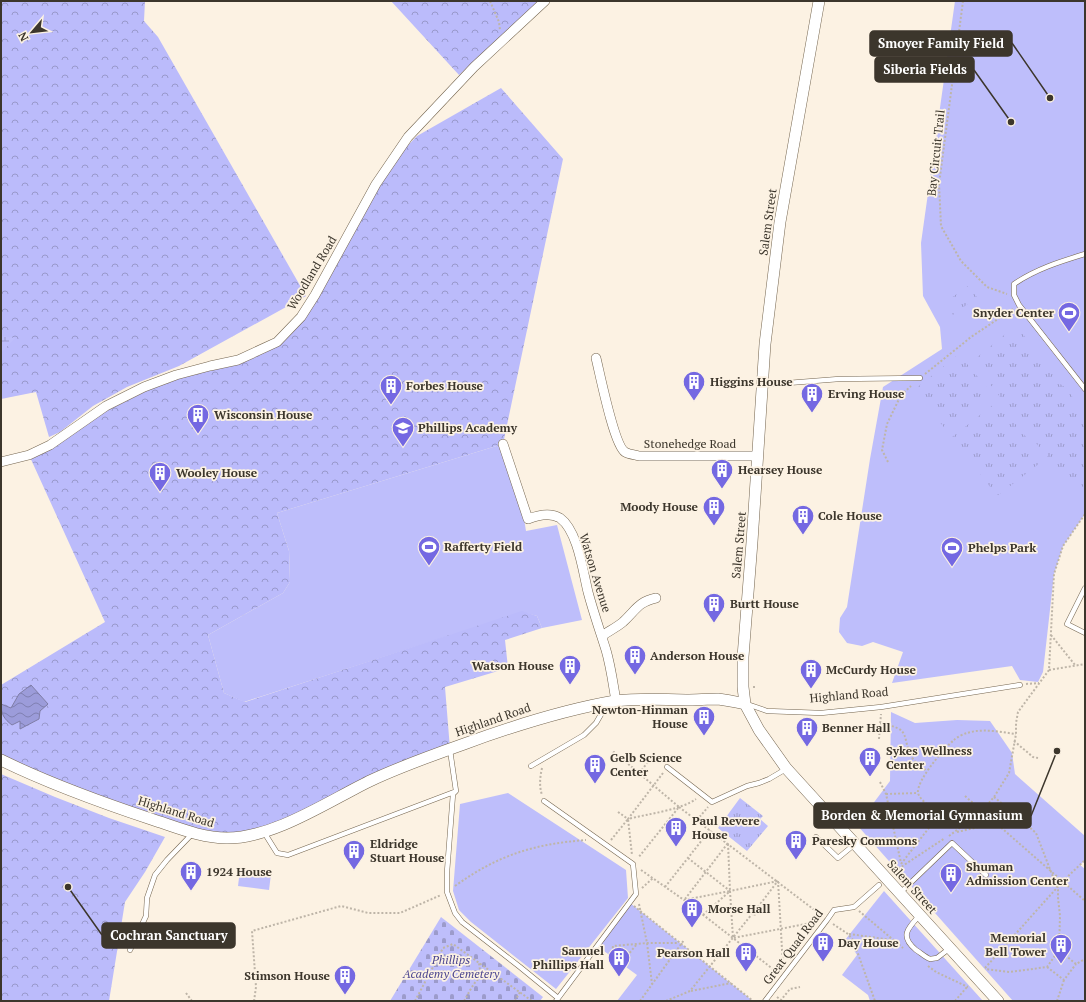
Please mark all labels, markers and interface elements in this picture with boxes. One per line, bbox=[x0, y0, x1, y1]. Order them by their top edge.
north arrow bbox=[12, 12, 52, 52]
text: N bbox=[15, 29, 31, 44]
callout: Smoyer Family Field bbox=[870, 31, 1012, 56]
text: Smoyer Family Field bbox=[878, 34, 1004, 52]
callout: Siberia Fields bbox=[875, 57, 974, 82]
text: Siberia Fields bbox=[883, 60, 967, 78]
street label: Bay Circuit Trail bbox=[924, 109, 948, 197]
street label: Salem Street bbox=[755, 187, 780, 256]
street label: Woodland Road bbox=[284, 233, 340, 312]
sports icon: Snyder Center bbox=[1056, 300, 1082, 333]
place label: Snyder Center bbox=[973, 305, 1055, 320]
building icon: Higgins House bbox=[681, 369, 707, 402]
building icon: Forbes House bbox=[378, 373, 404, 406]
place label: Higgins House bbox=[710, 374, 793, 389]
place label: Forbes House bbox=[406, 378, 484, 393]
building icon: Erving House bbox=[799, 381, 825, 414]
place label: Erving House bbox=[828, 386, 905, 401]
building icon: Wisconsin House bbox=[185, 402, 211, 435]
place label: Wisconsin House bbox=[214, 407, 313, 422]
school or university icon: Phillips Academy bbox=[390, 415, 416, 448]
place label: Phillips Academy bbox=[418, 420, 518, 435]
street label: Stonehedge Road bbox=[644, 436, 737, 451]
building icon: Hearsey House bbox=[709, 457, 735, 490]
building icon: Wooley House bbox=[147, 460, 173, 493]
place label: Hearsey House bbox=[738, 462, 823, 477]
place label: Wooley House bbox=[176, 465, 258, 480]
building icon: Moody House bbox=[701, 494, 727, 527]
place label: Moody House bbox=[620, 499, 699, 514]
building icon: Cole House bbox=[790, 503, 816, 536]
place label: Cole House bbox=[818, 508, 883, 523]
street label: Salem Street bbox=[728, 510, 749, 579]
street label: Watson Avenue bbox=[576, 532, 615, 614]
sports icon: Rafferty Field bbox=[416, 534, 442, 567]
sports icon: Phelps Park bbox=[939, 535, 965, 568]
place label: Rafferty Field bbox=[444, 539, 523, 554]
place label: Phelps Park bbox=[968, 540, 1036, 555]
building icon: Burtt House bbox=[701, 591, 727, 624]
place label: Burtt House bbox=[730, 596, 799, 611]
building icon: Anderson House bbox=[622, 643, 648, 676]
place label: Anderson House bbox=[650, 648, 745, 663]
building icon: Watson House bbox=[557, 653, 583, 686]
building icon: McCurdy House bbox=[798, 657, 824, 690]
place label: Watson House bbox=[472, 658, 555, 673]
place label: McCurdy House bbox=[826, 662, 916, 677]
street label: Highland Road bbox=[809, 684, 889, 705]
street label: Highland Road bbox=[453, 699, 533, 739]
place label: Newton-Hinman House bbox=[592, 702, 689, 731]
building icon: Newton-Hinman House bbox=[691, 704, 717, 737]
building icon: Benner Hall bbox=[794, 715, 820, 748]
place label: Benner Hall bbox=[822, 720, 890, 735]
place label: Sykes Wellness Center bbox=[886, 743, 972, 772]
building icon: Sykes Wellness Center bbox=[857, 745, 883, 778]
place label: Gelb Science Center bbox=[610, 750, 683, 779]
building icon: Gelb Science Center bbox=[582, 752, 608, 785]
street label: Highland Road bbox=[136, 793, 216, 830]
callout: Borden & Memorial Gymnasium bbox=[814, 803, 1031, 828]
text: Borden & Memorial Gymnasium bbox=[821, 806, 1023, 824]
place label: Paul Revere House bbox=[692, 813, 760, 842]
building icon: Paul Revere House bbox=[663, 815, 689, 848]
building icon: Paresky Commons bbox=[783, 828, 809, 861]
place label: Paresky Commons bbox=[812, 833, 918, 848]
place label: Eldridge Stuart House bbox=[370, 836, 445, 865]
building icon: Eldridge Stuart House bbox=[341, 838, 367, 871]
street label: Salem Street bbox=[884, 857, 941, 917]
building icon: 1924 House bbox=[178, 859, 204, 892]
place label: Shuman Admission Center bbox=[966, 859, 1069, 888]
building icon: Shuman Admission Center bbox=[938, 861, 964, 894]
place label: 1924 House bbox=[206, 864, 273, 879]
building icon: Morse Hall bbox=[679, 896, 705, 929]
place label: Morse Hall bbox=[708, 901, 770, 916]
street label: Great Quad Road bbox=[759, 906, 826, 987]
callout: Cochran Sanctuary bbox=[102, 923, 235, 948]
text: Cochran Sanctuary bbox=[110, 926, 229, 944]
building icon: Day House bbox=[810, 930, 836, 963]
place label: Memorial Bell Tower bbox=[985, 930, 1047, 959]
building icon: Memorial Bell Tower bbox=[1048, 932, 1074, 965]
place label: Day House bbox=[838, 935, 899, 950]
building icon: Pearson Hall bbox=[733, 940, 759, 973]
place label: Samuel Phillips Hall bbox=[533, 943, 604, 972]
building icon: Samuel Phillips Hall bbox=[606, 945, 632, 978]
place label: Pearson Hall bbox=[657, 945, 730, 960]
park label: Phillips Academy Cemetery bbox=[402, 952, 500, 981]
building icon: Stimson House bbox=[332, 963, 358, 996]
place label: Stimson House bbox=[244, 968, 331, 983]

